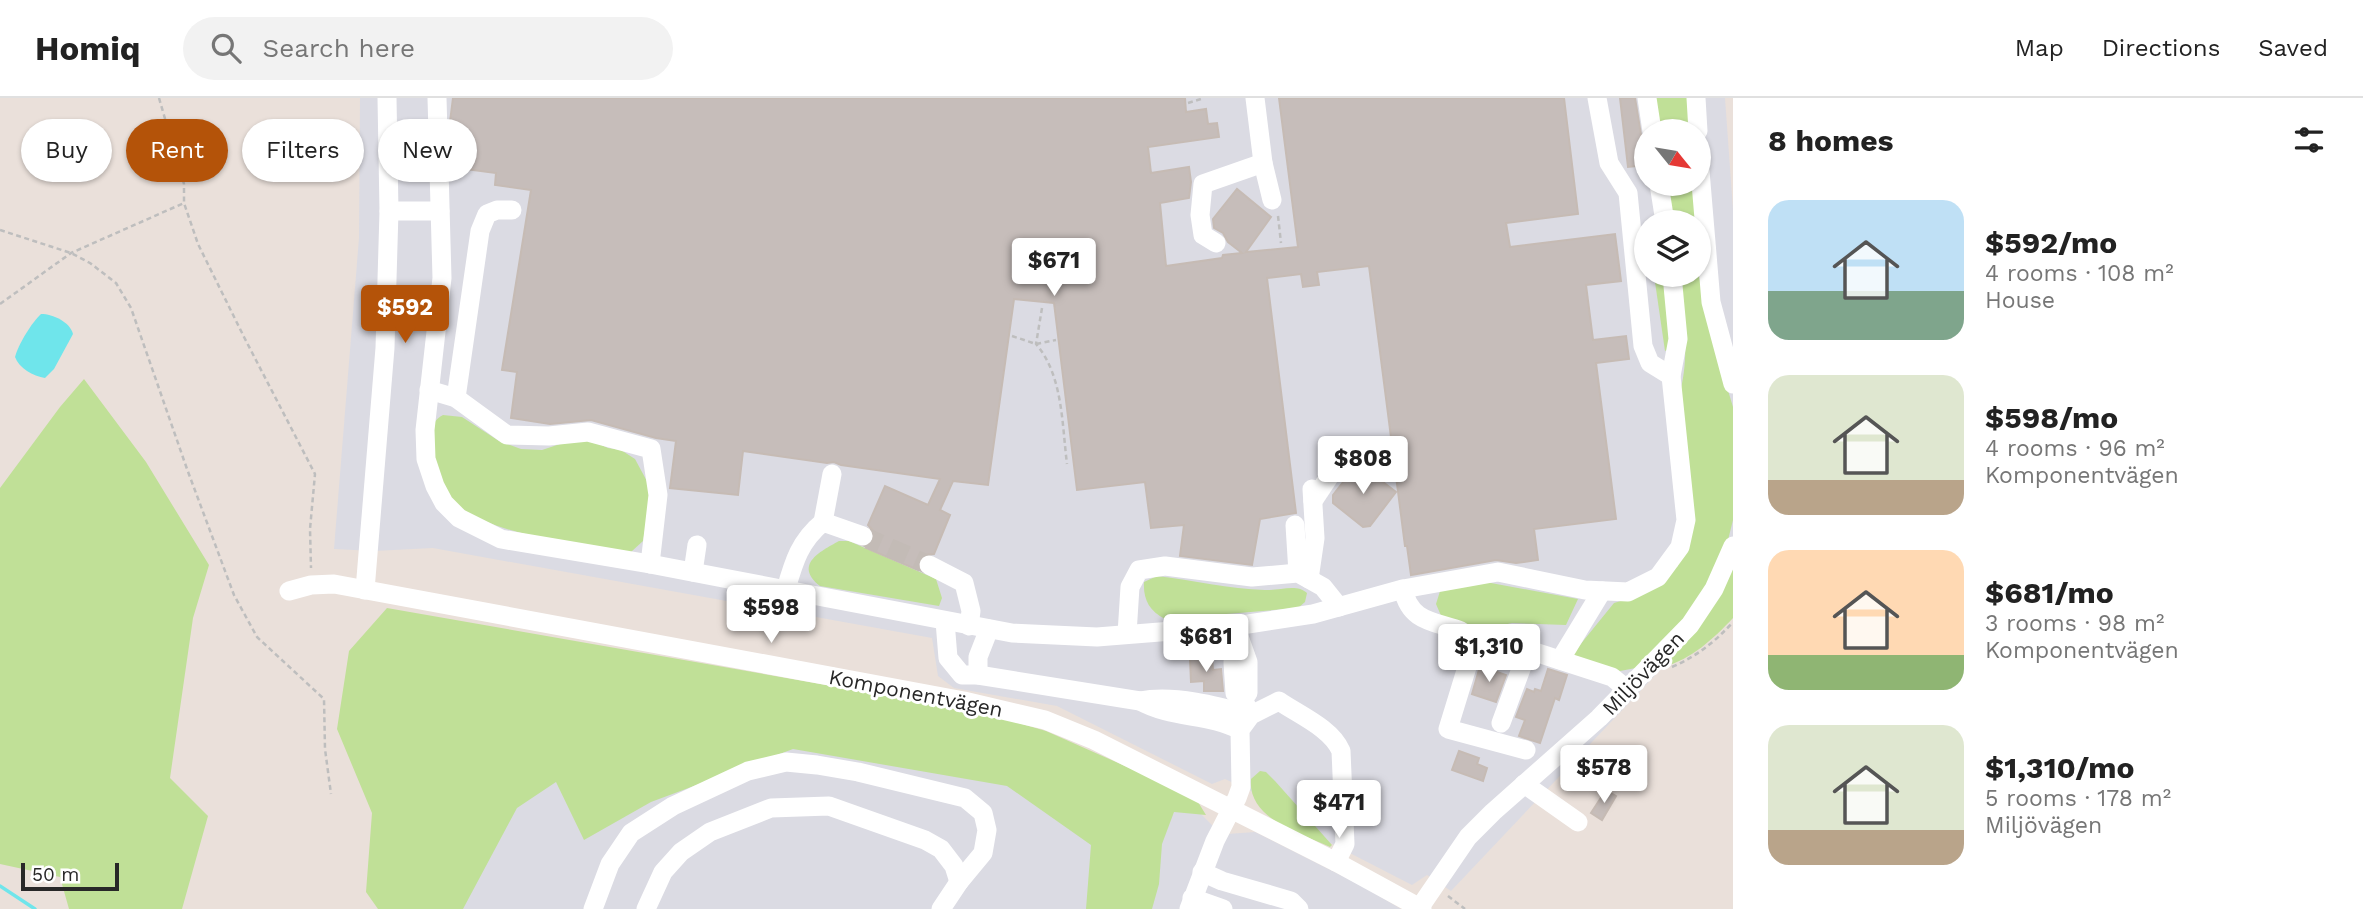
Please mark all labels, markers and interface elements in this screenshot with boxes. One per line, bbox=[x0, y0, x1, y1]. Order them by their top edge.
search box bbox=[183, 17, 673, 80]
text: Homiq bbox=[35, 29, 141, 68]
icon: search bbox=[207, 29, 245, 67]
text: Search here bbox=[263, 33, 415, 63]
text: Map bbox=[2015, 34, 2064, 62]
text: Directions bbox=[2102, 34, 2220, 62]
text: Saved bbox=[2258, 34, 2328, 62]
chip: Buy bbox=[21, 119, 112, 182]
chip: Rent bbox=[126, 119, 228, 182]
chip: Filters bbox=[242, 119, 364, 182]
chip: New bbox=[378, 119, 477, 182]
north arrow bbox=[1634, 119, 1712, 196]
map controls bbox=[1634, 119, 1711, 287]
icon: filters bbox=[2290, 121, 2328, 159]
text: 8 homes bbox=[1768, 123, 1894, 158]
button: layers bbox=[1634, 210, 1711, 287]
text: $592/mo bbox=[1985, 225, 2117, 260]
icon: home bbox=[1824, 228, 1908, 312]
pin: $671 bbox=[1013, 238, 1095, 298]
text: $671 bbox=[1028, 247, 1080, 274]
text: 4 rooms · 108 m² bbox=[1985, 260, 2174, 287]
pin: $592 bbox=[364, 286, 446, 345]
text: House bbox=[1985, 287, 2055, 314]
text: $592 bbox=[377, 294, 433, 321]
text: $598/mo bbox=[1985, 400, 2118, 435]
icon: home bbox=[1824, 403, 1908, 487]
text: 4 rooms · 96 m² bbox=[1985, 435, 2165, 462]
pin: $808 bbox=[1322, 436, 1404, 496]
text: $808 bbox=[1334, 445, 1392, 472]
text: Komponentvägen bbox=[1985, 462, 2179, 489]
text: $681/mo bbox=[1985, 575, 2114, 610]
icon: home bbox=[1824, 578, 1908, 662]
pin: $598 bbox=[730, 586, 812, 645]
text: $598 bbox=[743, 594, 799, 621]
text: 3 rooms · 98 m² bbox=[1985, 610, 2164, 637]
pin: $681 bbox=[1165, 614, 1247, 674]
text: $681 bbox=[1179, 623, 1233, 650]
pin: $1,310 bbox=[1432, 624, 1546, 684]
street label: Miljövägen bbox=[1597, 626, 1689, 720]
text: $1,310 bbox=[1454, 633, 1524, 660]
text: Komponentvägen bbox=[1985, 637, 2179, 664]
street label: Komponentvägen bbox=[827, 664, 1005, 722]
pin: $578 bbox=[1563, 746, 1645, 805]
text: $1,310/mo bbox=[1985, 750, 2134, 785]
icon: home bbox=[1824, 753, 1908, 837]
text: $578 bbox=[1576, 754, 1632, 781]
pin: $471 bbox=[1298, 780, 1380, 840]
text: 5 rooms · 178 m² bbox=[1985, 785, 2171, 812]
text: $471 bbox=[1313, 789, 1365, 816]
text: Miljövägen bbox=[1985, 812, 2102, 839]
scale bar bbox=[21, 860, 119, 892]
text: 50 m bbox=[32, 863, 79, 886]

